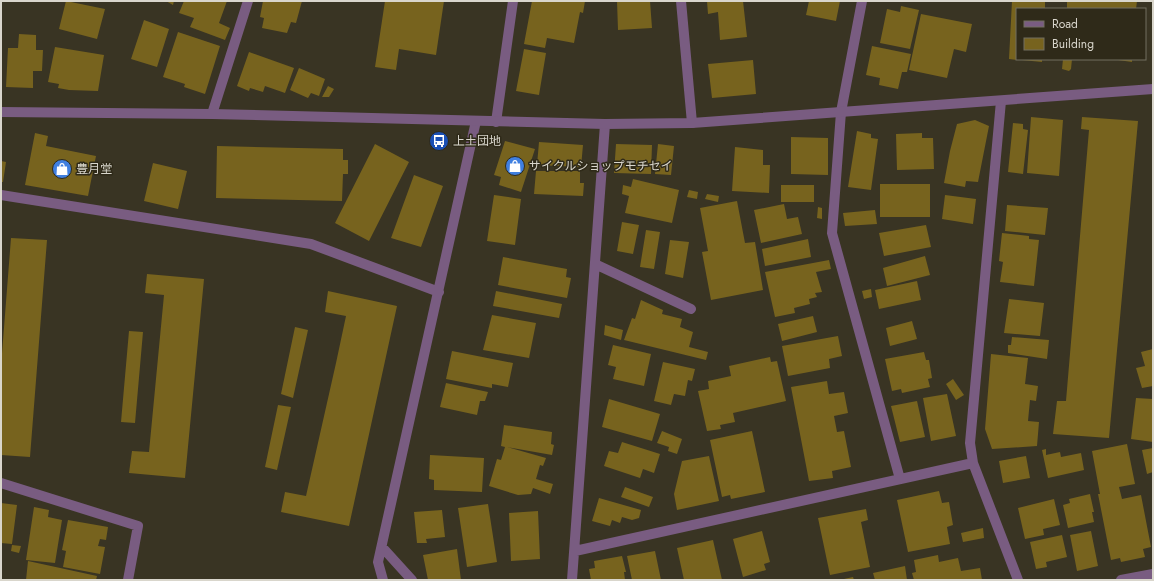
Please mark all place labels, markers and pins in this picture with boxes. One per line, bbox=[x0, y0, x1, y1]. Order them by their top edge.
bus stop icon: 上土団地 bbox=[428, 130, 450, 152]
place label: 上土団地 bbox=[453, 132, 501, 150]
shop icon: サイクルショップモチセイ bbox=[504, 155, 526, 177]
place label: サイクルショップモチセイ bbox=[529, 157, 672, 175]
shop icon: 豊月堂 bbox=[51, 158, 73, 180]
place label: 豊月堂 bbox=[76, 160, 112, 178]

